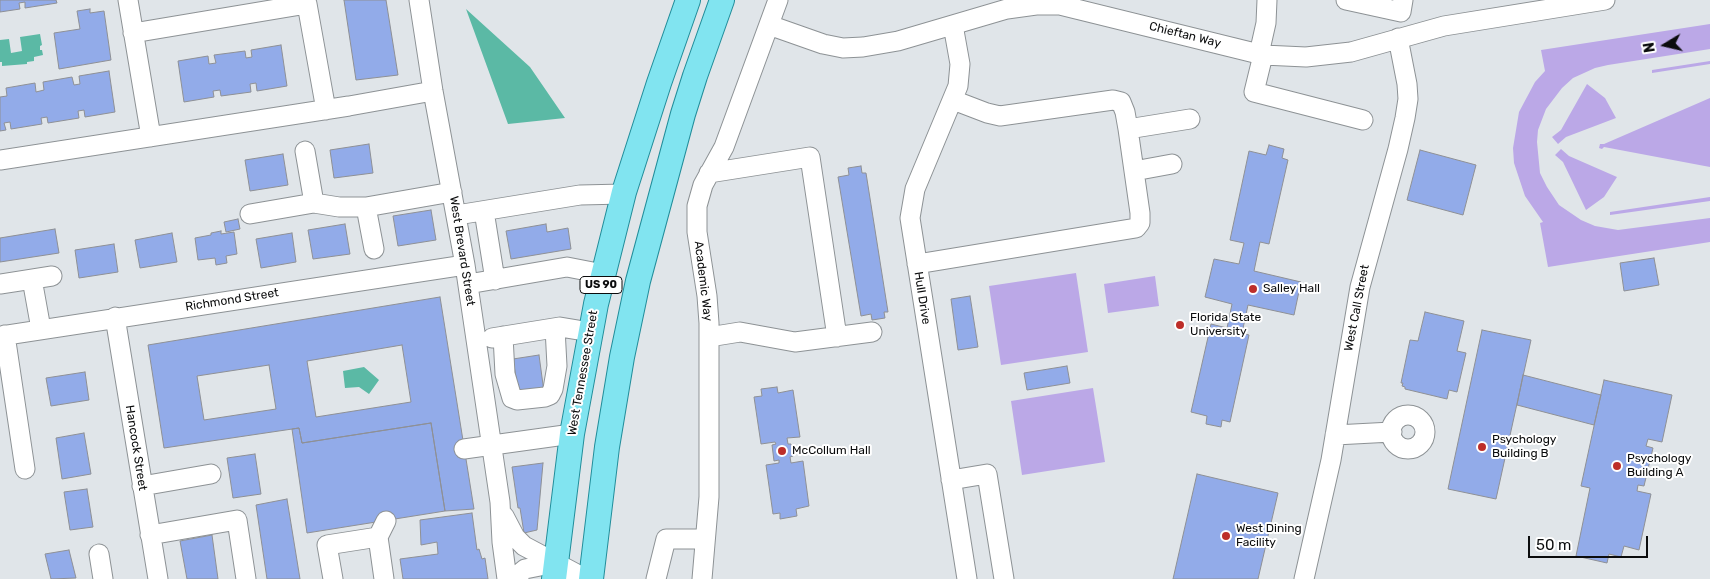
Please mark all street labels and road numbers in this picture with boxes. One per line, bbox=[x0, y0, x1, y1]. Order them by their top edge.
street label: Chieftan Way bbox=[1148, 19, 1222, 51]
street label: West Brevard Street bbox=[446, 195, 478, 307]
street label: Academic Way bbox=[691, 240, 715, 322]
street label: West Call Street bbox=[1342, 263, 1372, 353]
street label: Hull Drive bbox=[911, 270, 933, 326]
road number: US 90 bbox=[580, 276, 622, 294]
street label: Richmond Street bbox=[184, 286, 280, 314]
street label: West Tennessee Street bbox=[565, 309, 601, 437]
street label: Hancock Street bbox=[122, 404, 150, 492]

